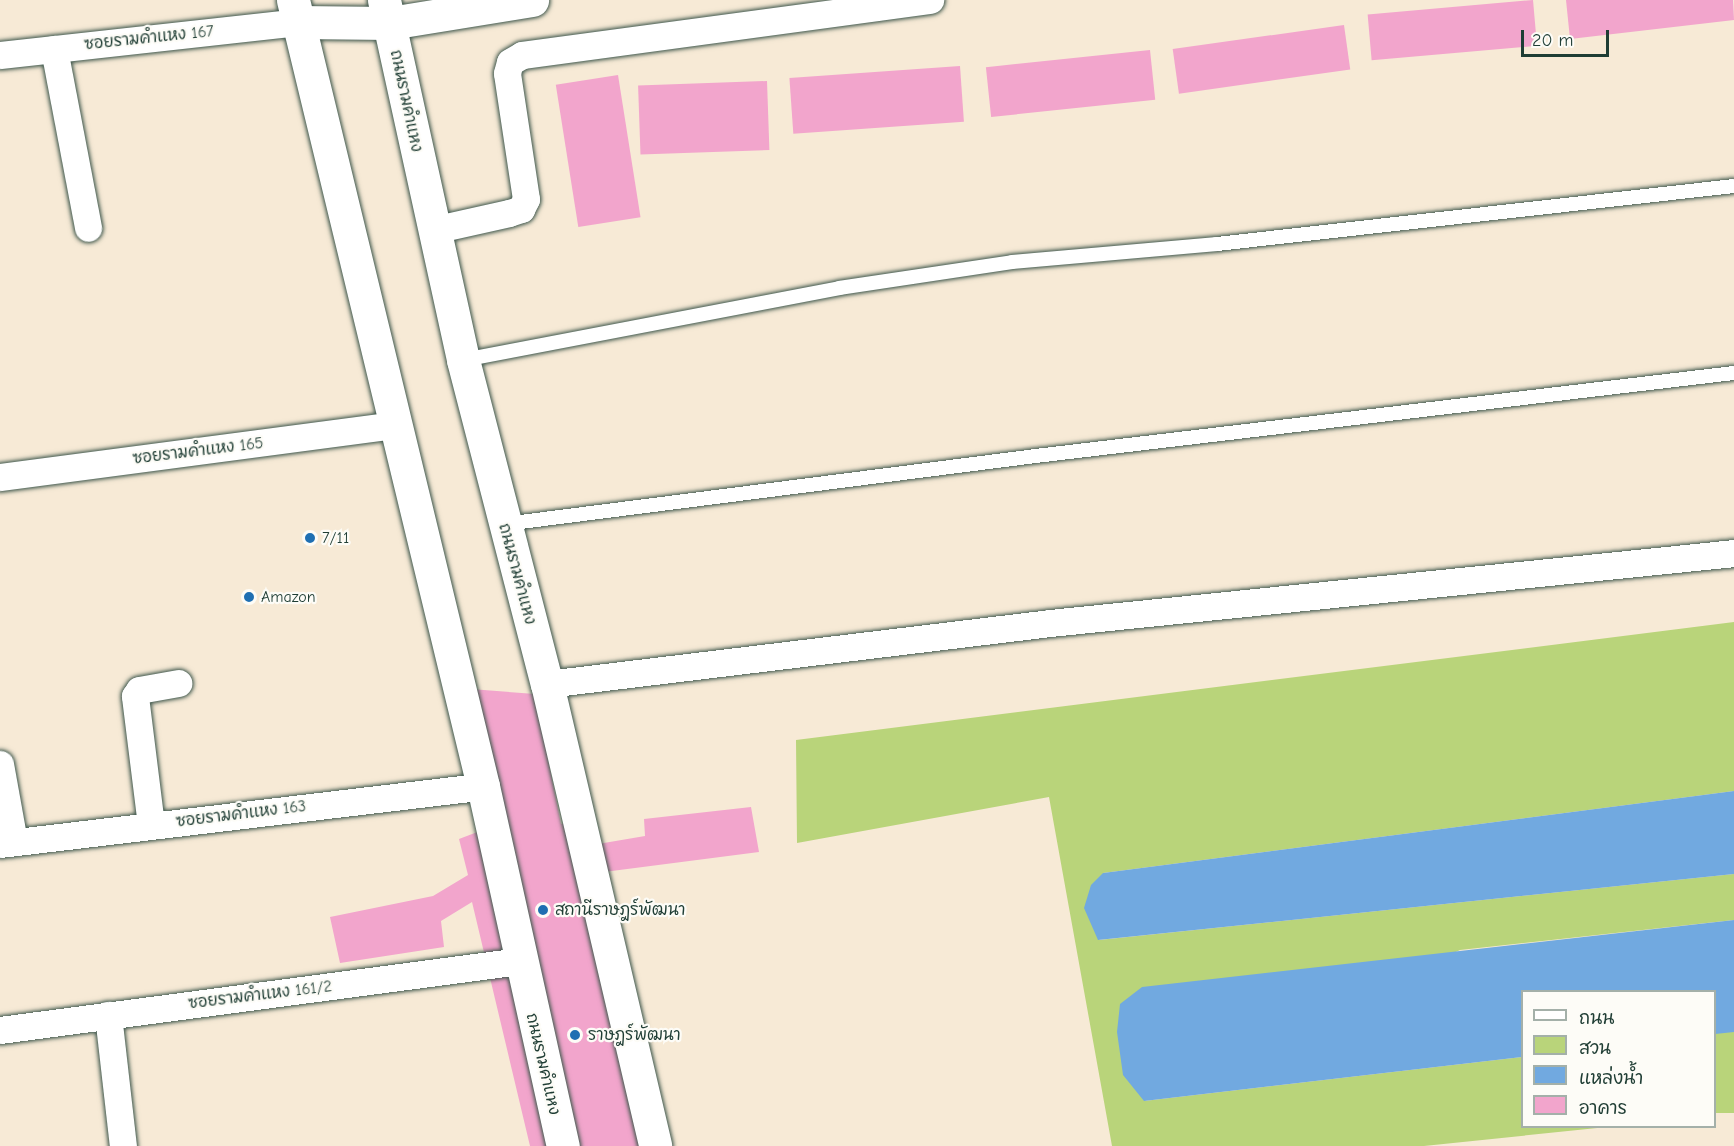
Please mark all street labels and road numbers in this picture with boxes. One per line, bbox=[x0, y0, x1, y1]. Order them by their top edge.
street label: ซอยรามคำแหง 167 bbox=[83, 22, 215, 54]
street label: ถนนรามคำแหง bbox=[386, 48, 426, 154]
street label: ซอยรามคำแหง 165 bbox=[132, 433, 264, 469]
street label: ถนนรามคำแหง bbox=[494, 521, 540, 627]
street label: ซอยรามคำแหง 163 bbox=[175, 796, 307, 832]
street label: ซอยรามคำแหง 161/2 bbox=[187, 977, 333, 1013]
street label: ถนนรามคำแหง bbox=[522, 1011, 564, 1117]

